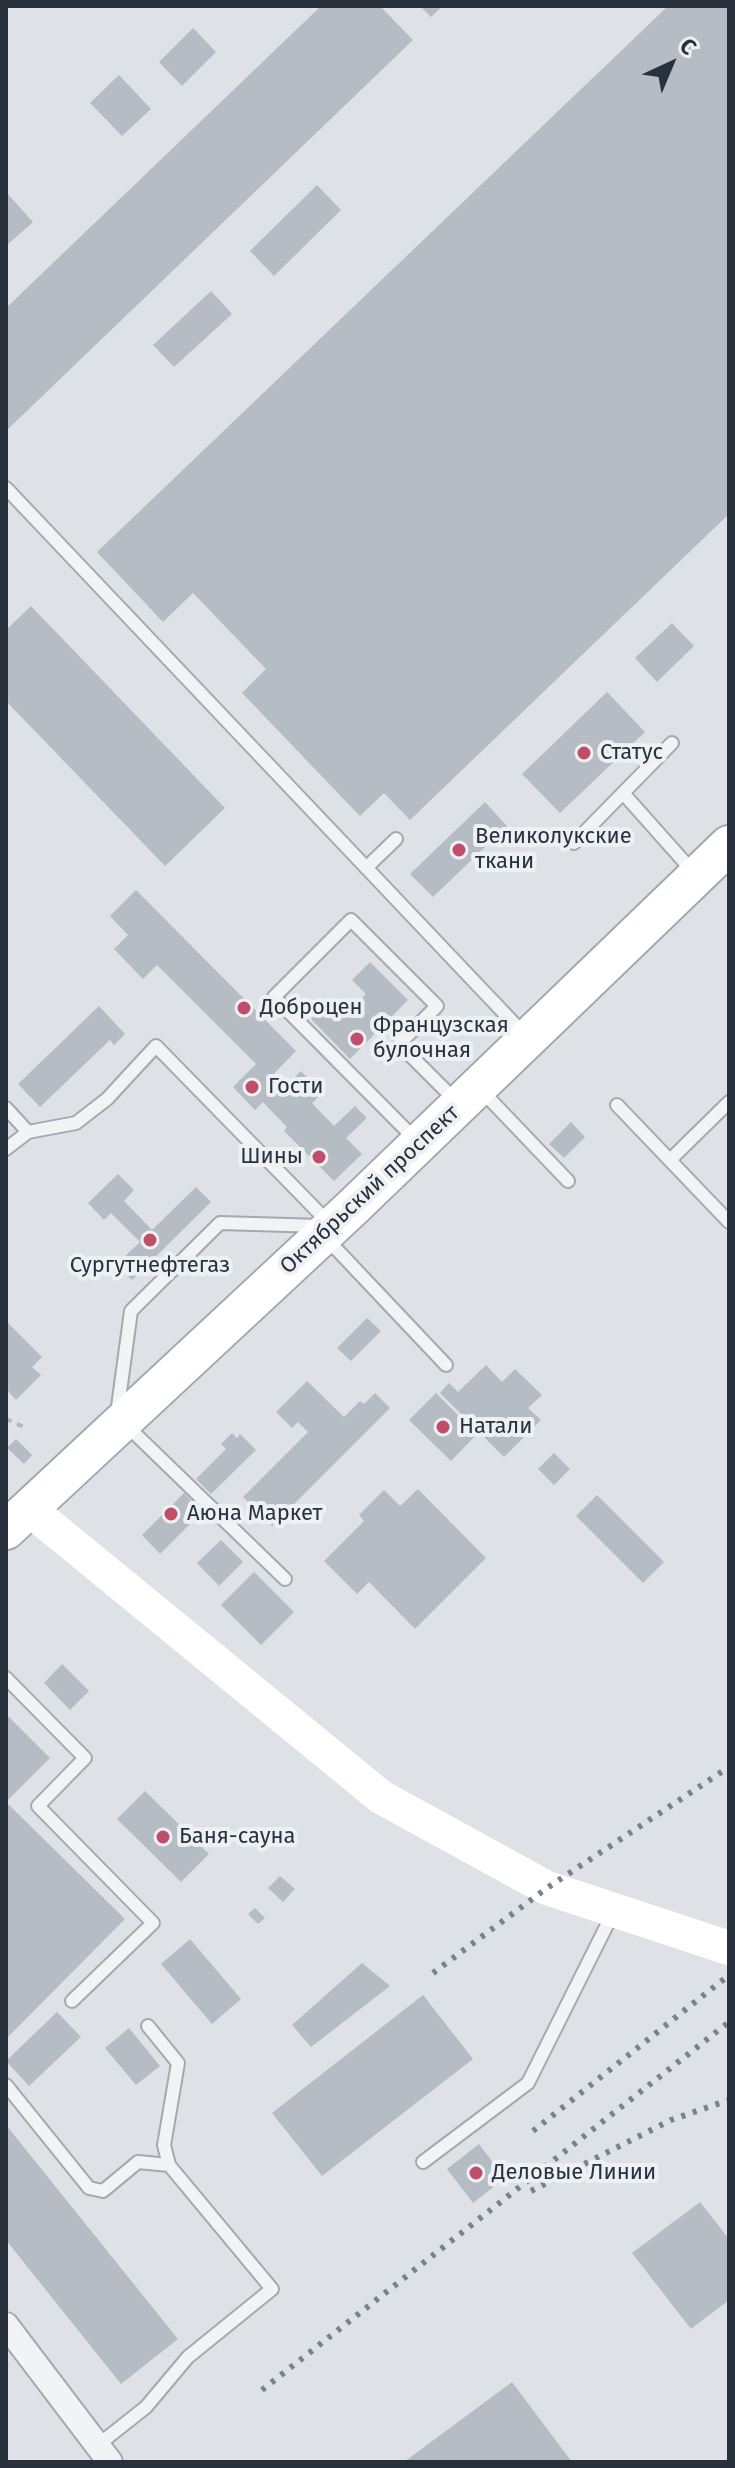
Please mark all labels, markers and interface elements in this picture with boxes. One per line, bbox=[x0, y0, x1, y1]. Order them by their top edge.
north arrow bbox=[631, 24, 711, 104]
text: С bbox=[674, 32, 702, 60]
place label: Статус bbox=[600, 740, 663, 766]
marker: Статус bbox=[575, 744, 593, 762]
place label: Великолукские ткани bbox=[475, 824, 632, 876]
marker: Великолукские ткани bbox=[450, 841, 468, 859]
place label: Доброцен bbox=[260, 995, 363, 1021]
marker: Доброцен bbox=[235, 999, 253, 1017]
place label: Французская булочная bbox=[373, 1013, 509, 1064]
marker: Французская булочная bbox=[348, 1030, 366, 1048]
place label: Гости bbox=[268, 1074, 323, 1100]
marker: Гости bbox=[243, 1078, 261, 1096]
street label: Октябрьский проспект bbox=[275, 1100, 465, 1280]
place label: Шины bbox=[240, 1144, 303, 1170]
marker: Шины bbox=[310, 1148, 328, 1166]
marker: Сургутнефтегаз bbox=[141, 1231, 159, 1249]
place label: Сургутнефтегаз bbox=[70, 1253, 230, 1279]
place label: Натали bbox=[459, 1414, 532, 1440]
marker: Натали bbox=[434, 1418, 452, 1436]
place label: Аюна Маркет bbox=[187, 1501, 322, 1527]
marker: Аюна Маркет bbox=[162, 1505, 180, 1523]
place label: Баня-сауна bbox=[179, 1824, 296, 1850]
marker: Баня-сауна bbox=[154, 1828, 172, 1846]
place label: Деловые Линии bbox=[492, 2160, 656, 2186]
marker: Деловые Линии bbox=[467, 2164, 485, 2182]

